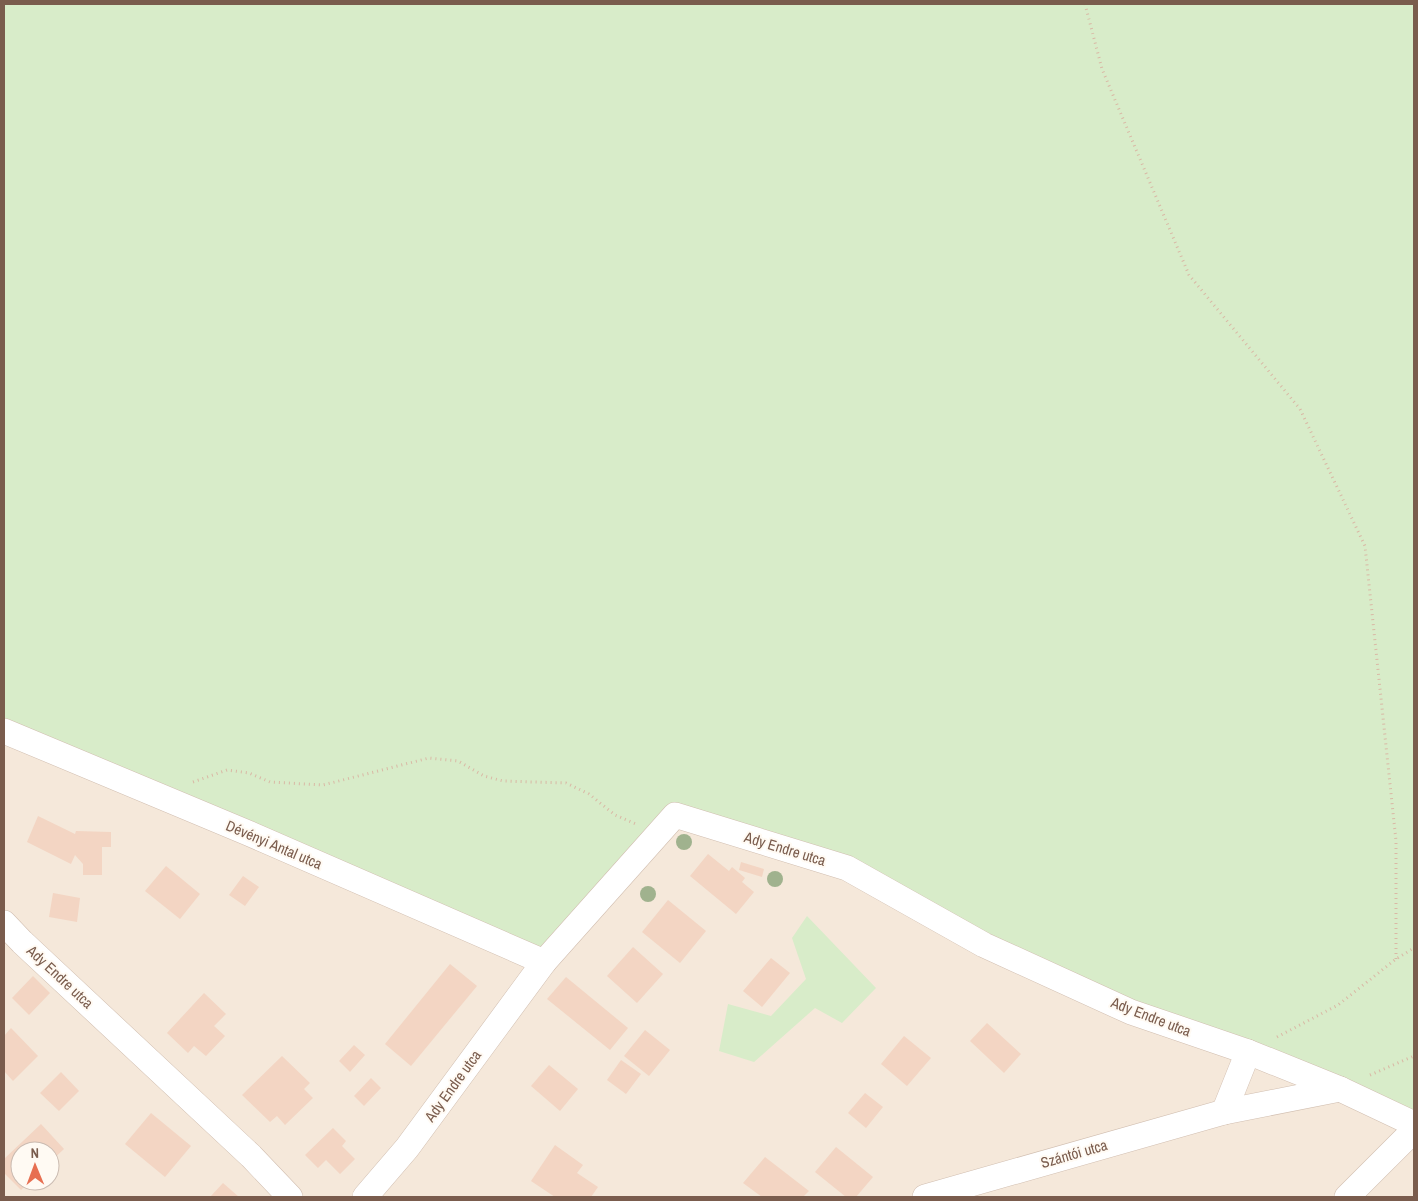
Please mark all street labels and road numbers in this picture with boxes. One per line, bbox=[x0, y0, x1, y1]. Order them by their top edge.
street label: Dévényi Antal utca bbox=[223, 815, 326, 874]
street label: Ady Endre utca bbox=[741, 826, 829, 871]
street label: Ady Endre utca bbox=[22, 940, 98, 1013]
street label: Ady Endre utca bbox=[1107, 991, 1194, 1041]
street label: Ady Endre utca bbox=[419, 1045, 486, 1127]
street label: Szántói utca bbox=[1038, 1134, 1110, 1173]

